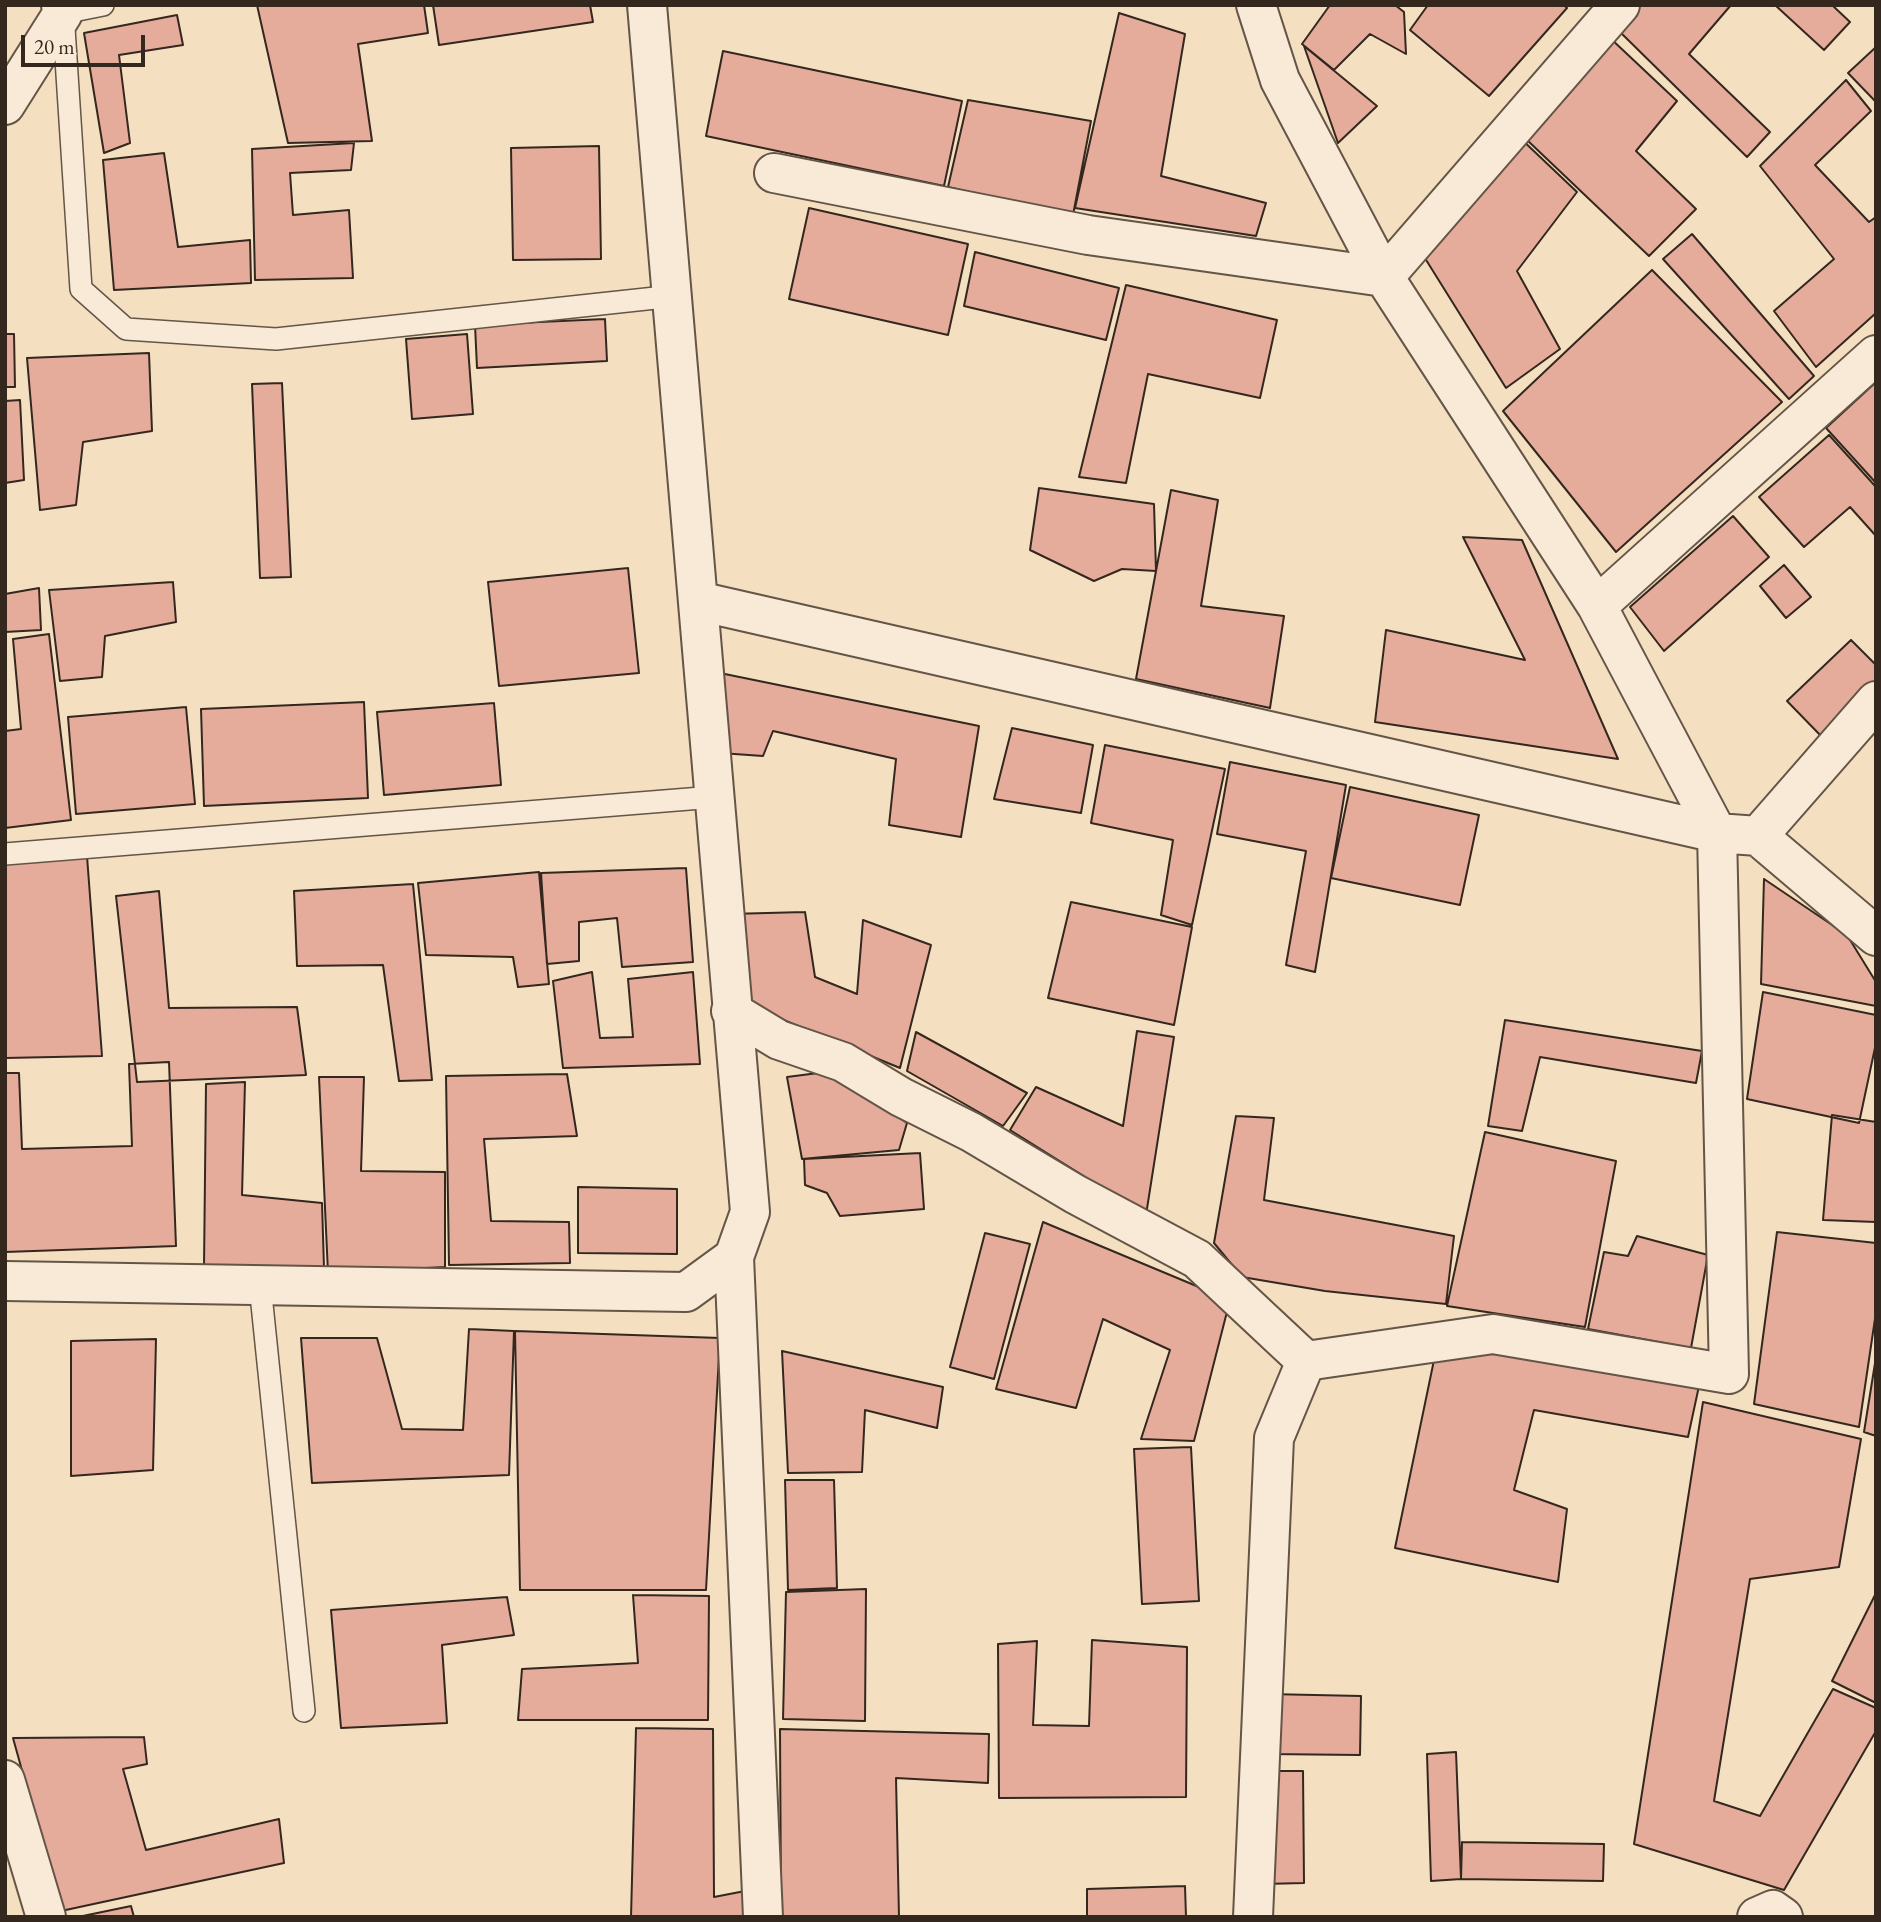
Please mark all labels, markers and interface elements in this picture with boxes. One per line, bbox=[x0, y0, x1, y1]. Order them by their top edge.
scale bar bbox=[24, 21, 149, 65]
text: 20 m bbox=[34, 33, 75, 60]

